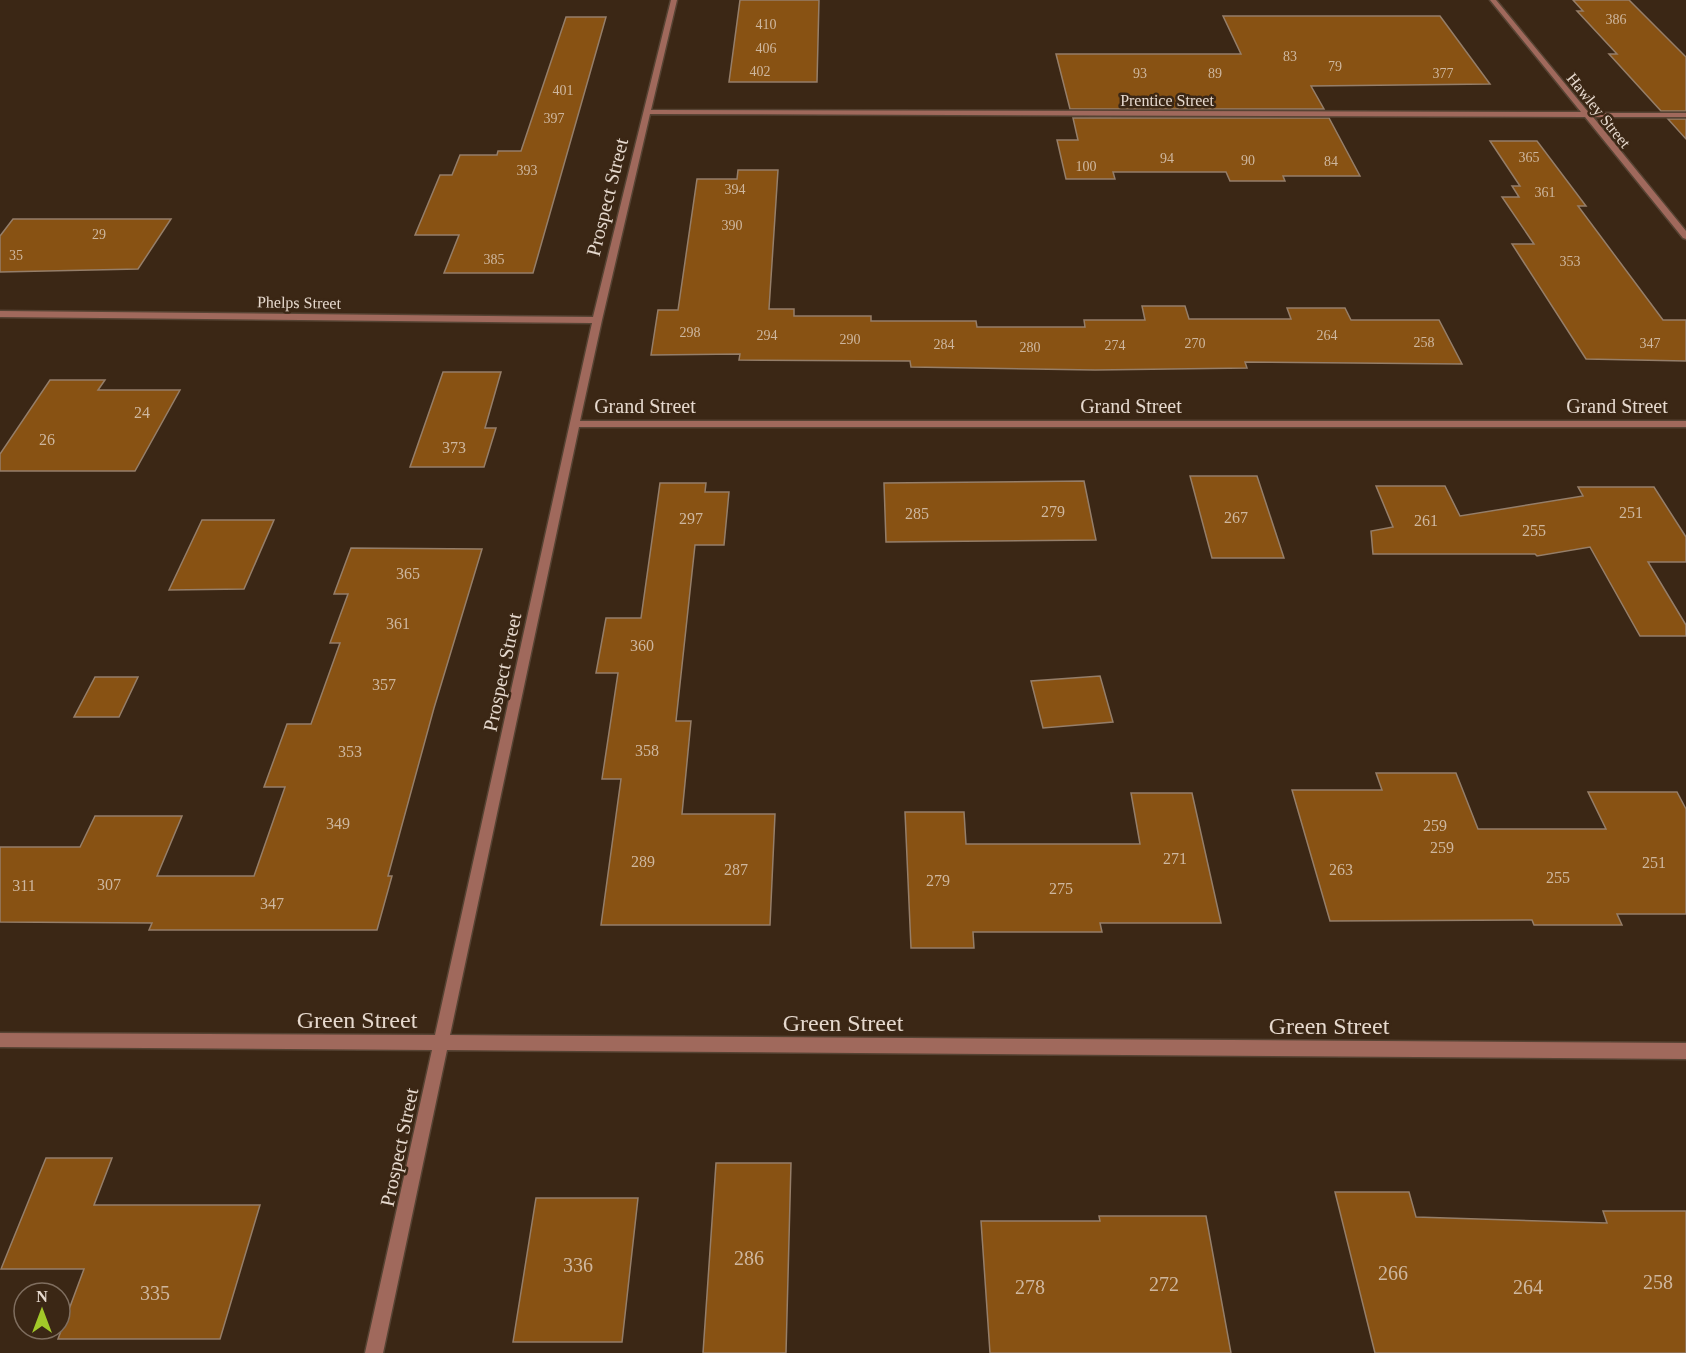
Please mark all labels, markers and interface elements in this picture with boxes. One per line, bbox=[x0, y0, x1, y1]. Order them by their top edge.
house number: 386 bbox=[1606, 12, 1627, 27]
house number: 410 bbox=[756, 17, 777, 32]
house number: 406 bbox=[756, 41, 777, 56]
house number: 83 bbox=[1283, 49, 1297, 64]
house number: 79 bbox=[1328, 59, 1342, 74]
house number: 402 bbox=[750, 64, 771, 79]
house number: 93 bbox=[1133, 66, 1147, 81]
house number: 89 bbox=[1208, 66, 1222, 81]
house number: 377 bbox=[1433, 66, 1454, 81]
street label: Hawley Street bbox=[1563, 70, 1634, 152]
house number: 401 bbox=[553, 83, 574, 98]
street label: Prentice Street bbox=[1120, 92, 1214, 109]
house number: 397 bbox=[544, 111, 565, 126]
street label: Prospect Street bbox=[582, 135, 633, 258]
house number: 365 bbox=[1519, 150, 1540, 165]
house number: 94 bbox=[1160, 151, 1174, 166]
house number: 90 bbox=[1241, 153, 1255, 168]
house number: 84 bbox=[1324, 154, 1338, 169]
house number: 100 bbox=[1076, 159, 1097, 174]
house number: 393 bbox=[517, 163, 538, 178]
house number: 394 bbox=[725, 182, 746, 197]
house number: 361 bbox=[1535, 185, 1556, 200]
house number: 390 bbox=[722, 218, 743, 233]
house number: 29 bbox=[92, 227, 106, 242]
house number: 35 bbox=[9, 248, 23, 263]
house number: 385 bbox=[484, 252, 505, 267]
house number: 353 bbox=[1560, 254, 1581, 269]
street label: Phelps Street bbox=[257, 293, 342, 313]
house number: 298 bbox=[680, 325, 701, 340]
house number: 294 bbox=[757, 328, 778, 343]
house number: 264 bbox=[1317, 328, 1338, 343]
house number: 290 bbox=[840, 332, 861, 347]
house number: 258 bbox=[1414, 335, 1435, 350]
house number: 270 bbox=[1185, 336, 1206, 351]
house number: 347 bbox=[1640, 336, 1661, 351]
house number: 284 bbox=[934, 337, 955, 352]
house number: 274 bbox=[1105, 338, 1126, 353]
house number: 280 bbox=[1020, 340, 1041, 355]
street label: Grand Street bbox=[594, 395, 696, 417]
street label: Grand Street bbox=[1080, 395, 1182, 417]
street label: Grand Street bbox=[1566, 395, 1668, 417]
house number: 24 bbox=[134, 404, 150, 421]
house number: 26 bbox=[39, 431, 55, 448]
house number: 373 bbox=[442, 439, 466, 456]
house number: 279 bbox=[1041, 503, 1065, 520]
house number: 251 bbox=[1619, 504, 1643, 521]
house number: 285 bbox=[905, 505, 929, 522]
house number: 267 bbox=[1224, 509, 1248, 526]
house number: 297 bbox=[679, 510, 703, 527]
house number: 261 bbox=[1414, 512, 1438, 529]
house number: 255 bbox=[1522, 522, 1546, 539]
house number: 365 bbox=[396, 565, 420, 582]
street label: Prospect Street bbox=[479, 610, 526, 733]
house number: 361 bbox=[386, 615, 410, 632]
house number: 360 bbox=[630, 637, 654, 654]
house number: 357 bbox=[372, 676, 396, 693]
house number: 358 bbox=[635, 742, 659, 759]
house number: 353 bbox=[338, 743, 362, 760]
house number: 349 bbox=[326, 815, 350, 832]
house number: 259 bbox=[1423, 817, 1447, 834]
house number: 259 bbox=[1430, 839, 1454, 856]
house number: 271 bbox=[1163, 850, 1187, 867]
house number: 289 bbox=[631, 853, 655, 870]
house number: 251 bbox=[1642, 854, 1666, 871]
house number: 287 bbox=[724, 861, 748, 878]
house number: 263 bbox=[1329, 861, 1353, 878]
house number: 255 bbox=[1546, 869, 1570, 886]
house number: 279 bbox=[926, 872, 950, 889]
house number: 307 bbox=[97, 876, 121, 893]
house number: 311 bbox=[12, 877, 36, 894]
house number: 275 bbox=[1049, 880, 1073, 897]
house number: 347 bbox=[260, 895, 284, 912]
street label: Green Street bbox=[297, 1007, 418, 1033]
street label: Green Street bbox=[783, 1010, 904, 1036]
street label: Green Street bbox=[1269, 1013, 1390, 1039]
street label: Prospect Street bbox=[376, 1085, 423, 1208]
house number: 286 bbox=[734, 1247, 764, 1269]
house number: 336 bbox=[563, 1254, 593, 1276]
house number: 266 bbox=[1378, 1262, 1408, 1284]
house number: 258 bbox=[1643, 1271, 1673, 1293]
house number: 272 bbox=[1149, 1273, 1179, 1295]
house number: 278 bbox=[1015, 1276, 1045, 1298]
house number: 264 bbox=[1513, 1276, 1543, 1298]
north arrow bbox=[12, 1281, 72, 1341]
house number: 335 bbox=[140, 1282, 170, 1304]
text: N bbox=[36, 1288, 48, 1305]

